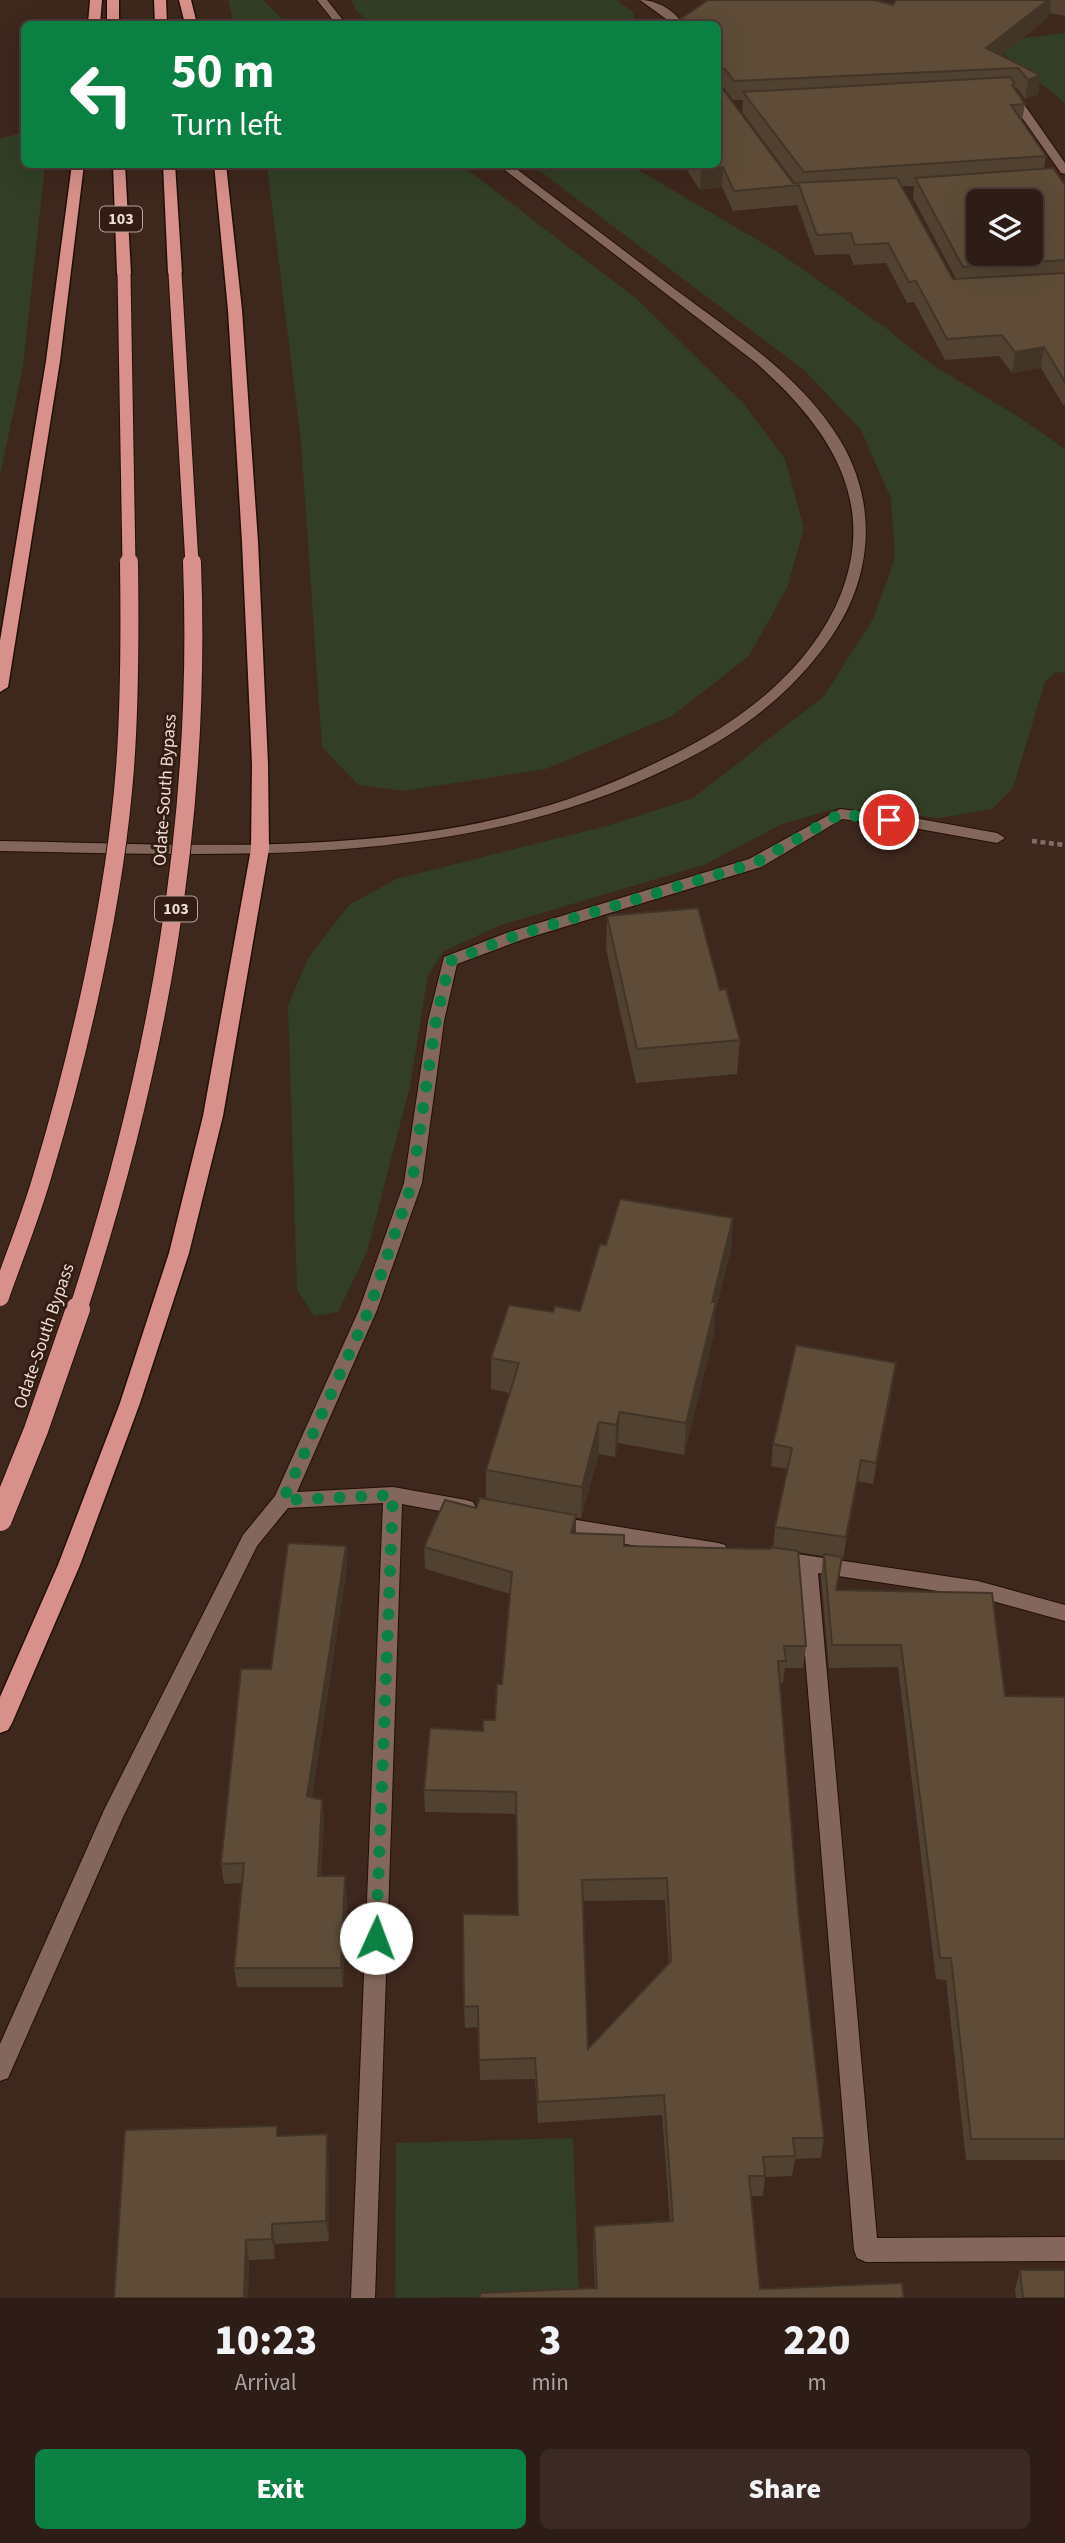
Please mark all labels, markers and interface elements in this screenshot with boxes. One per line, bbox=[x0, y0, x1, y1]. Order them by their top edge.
text: 50 m bbox=[171, 37, 275, 107]
icon: left bbox=[56, 49, 147, 140]
text: Turn left bbox=[171, 102, 282, 148]
map controls bbox=[966, 189, 1043, 266]
button: layers bbox=[966, 189, 1043, 266]
road number: 103 bbox=[100, 206, 142, 232]
street label: Odate-South Bypass bbox=[147, 713, 183, 867]
pin bbox=[859, 790, 919, 850]
icon: arrive bbox=[870, 801, 908, 839]
road number: 103 bbox=[155, 897, 197, 922]
street label: Odate-South Bypass bbox=[7, 1260, 81, 1412]
position arrow bbox=[339, 1901, 413, 1975]
text: 10:23 bbox=[214, 2311, 317, 2371]
text: 3 bbox=[539, 2311, 561, 2371]
text: 220 bbox=[783, 2311, 851, 2371]
text: Arrival bbox=[235, 2366, 297, 2399]
text: min bbox=[532, 2366, 569, 2399]
text: m bbox=[807, 2366, 826, 2399]
button: Exit bbox=[35, 2449, 526, 2529]
button: Share bbox=[540, 2449, 1030, 2529]

